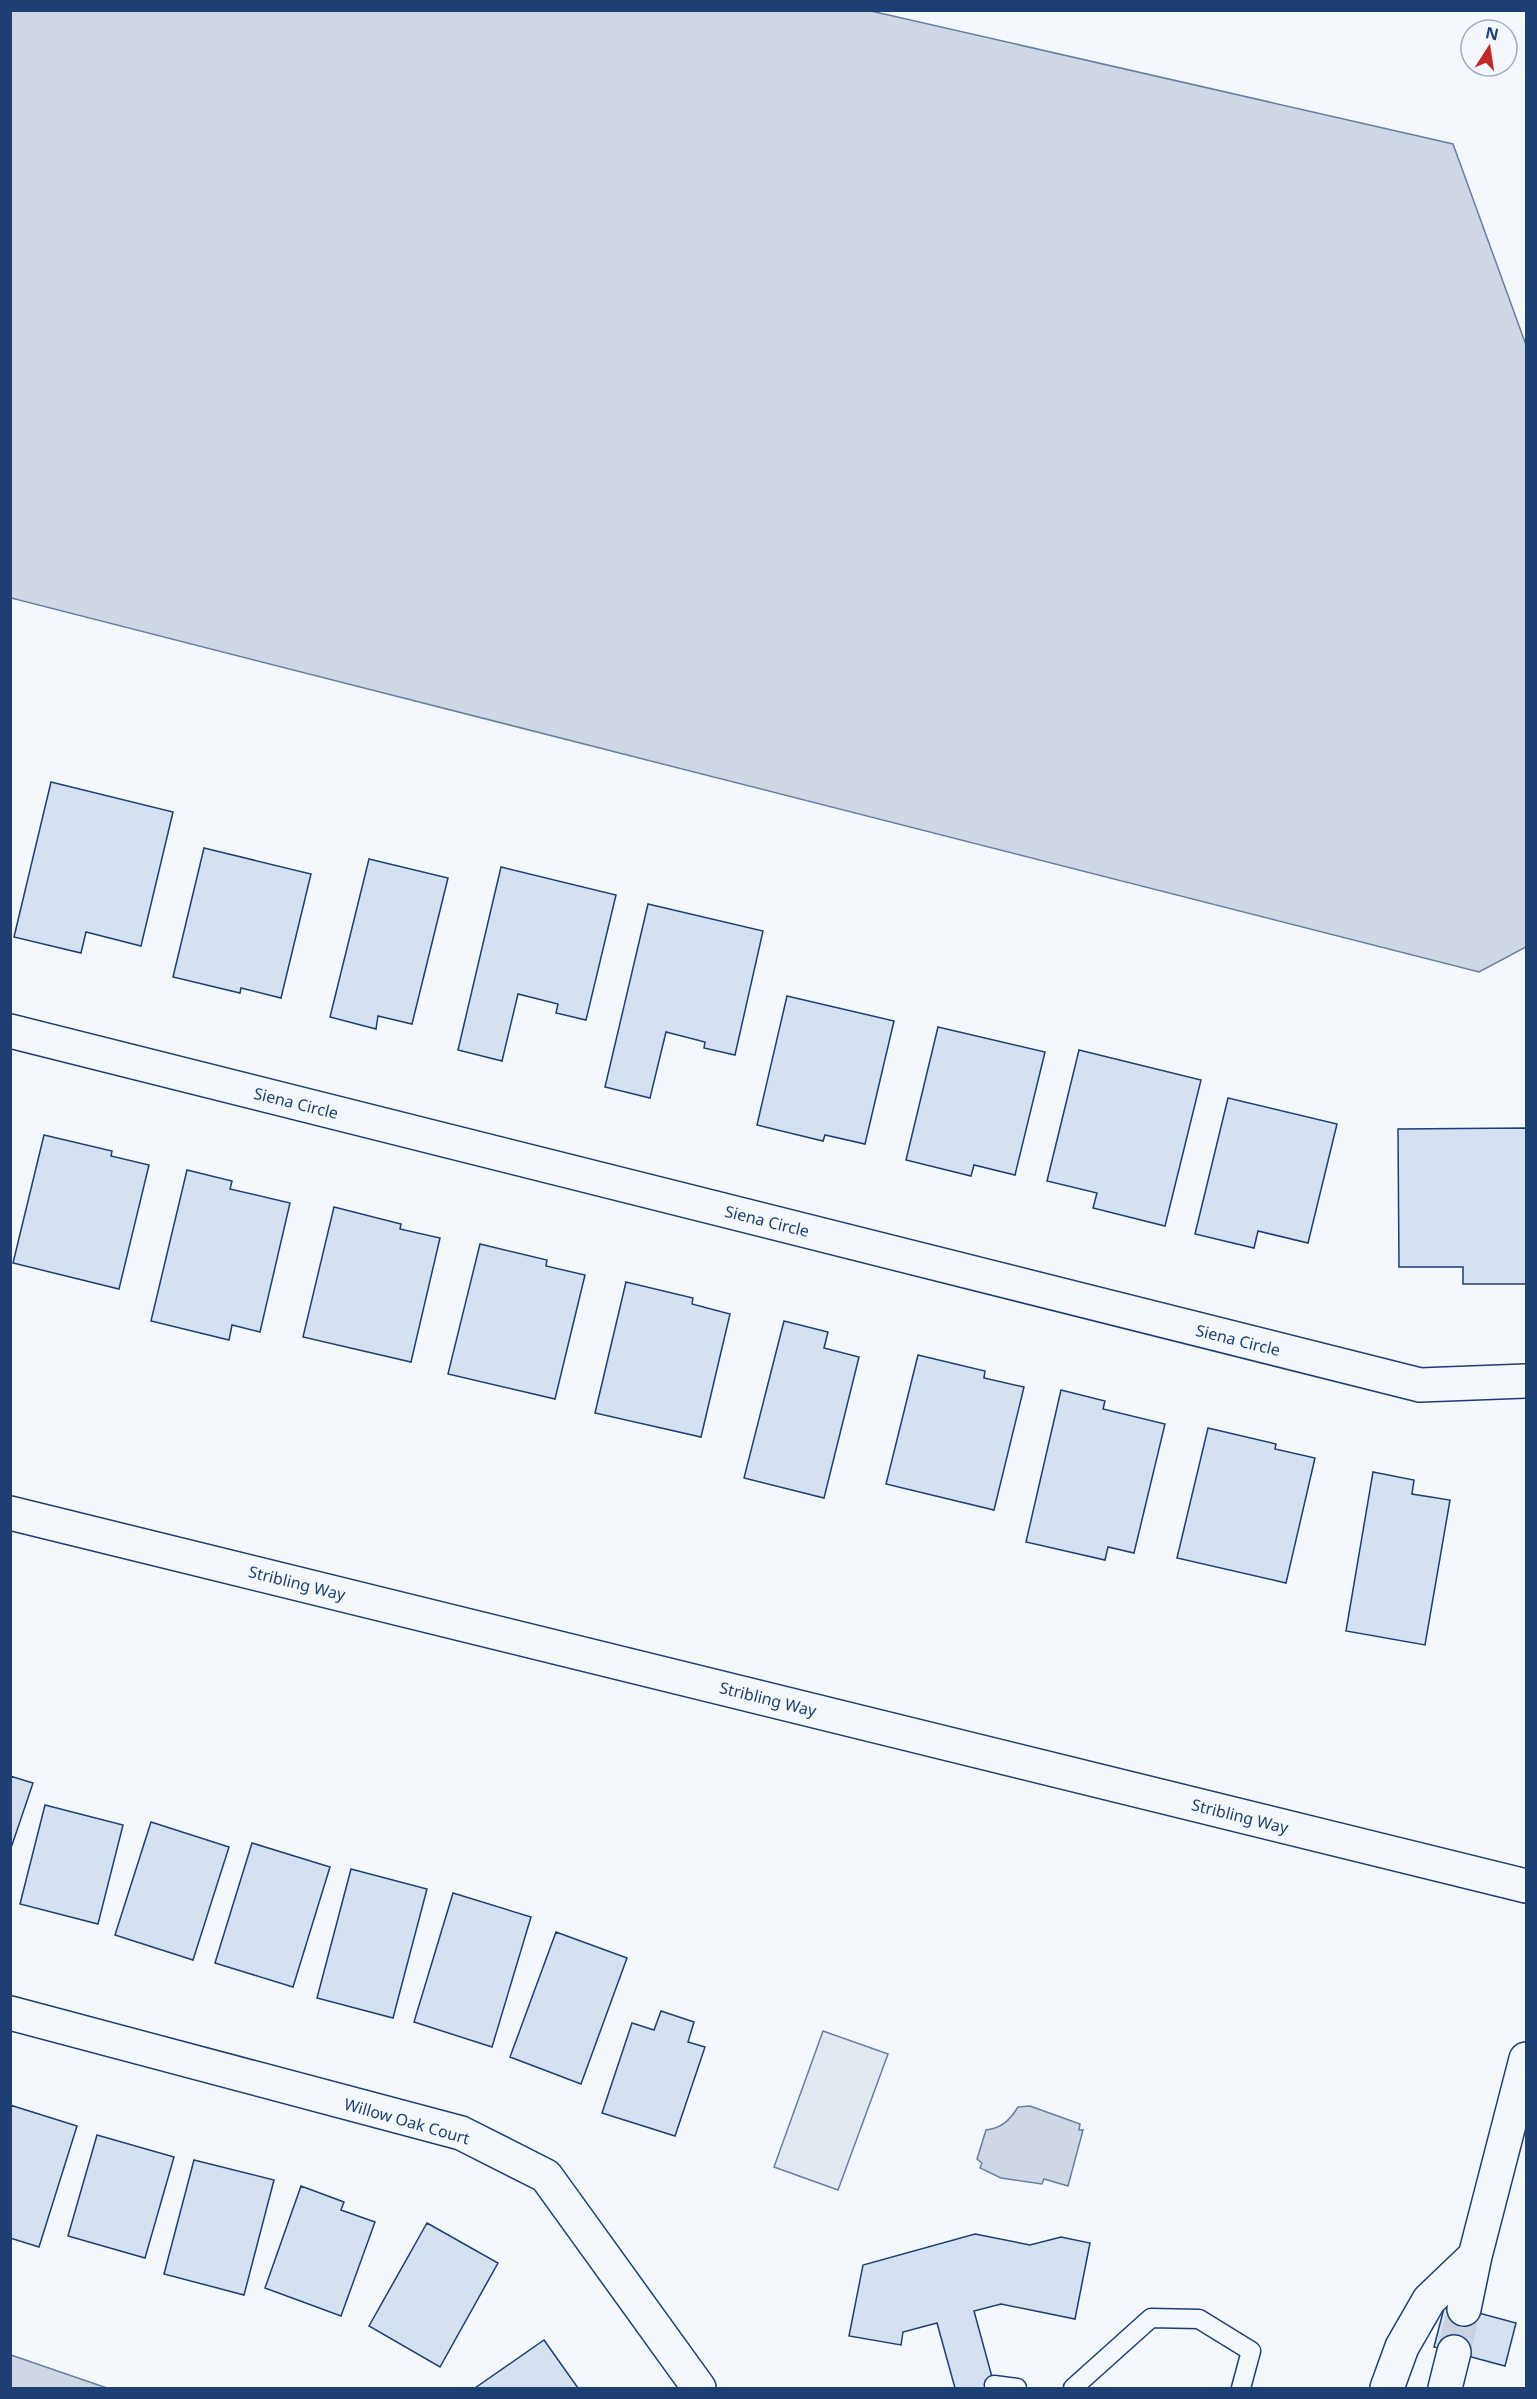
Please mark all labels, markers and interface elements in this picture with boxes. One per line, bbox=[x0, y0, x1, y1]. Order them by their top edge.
north arrow bbox=[1459, 18, 1519, 78]
text: N bbox=[1483, 21, 1501, 45]
street label: Siena Circle bbox=[251, 1082, 341, 1124]
street label: Siena Circle bbox=[722, 1200, 812, 1242]
street label: Siena Circle bbox=[1193, 1319, 1283, 1361]
street label: Stribling Way bbox=[246, 1560, 348, 1606]
street label: Stribling Way bbox=[717, 1676, 819, 1722]
street label: Stribling Way bbox=[1189, 1793, 1291, 1839]
street label: Willow Oak Court bbox=[342, 2093, 473, 2149]

